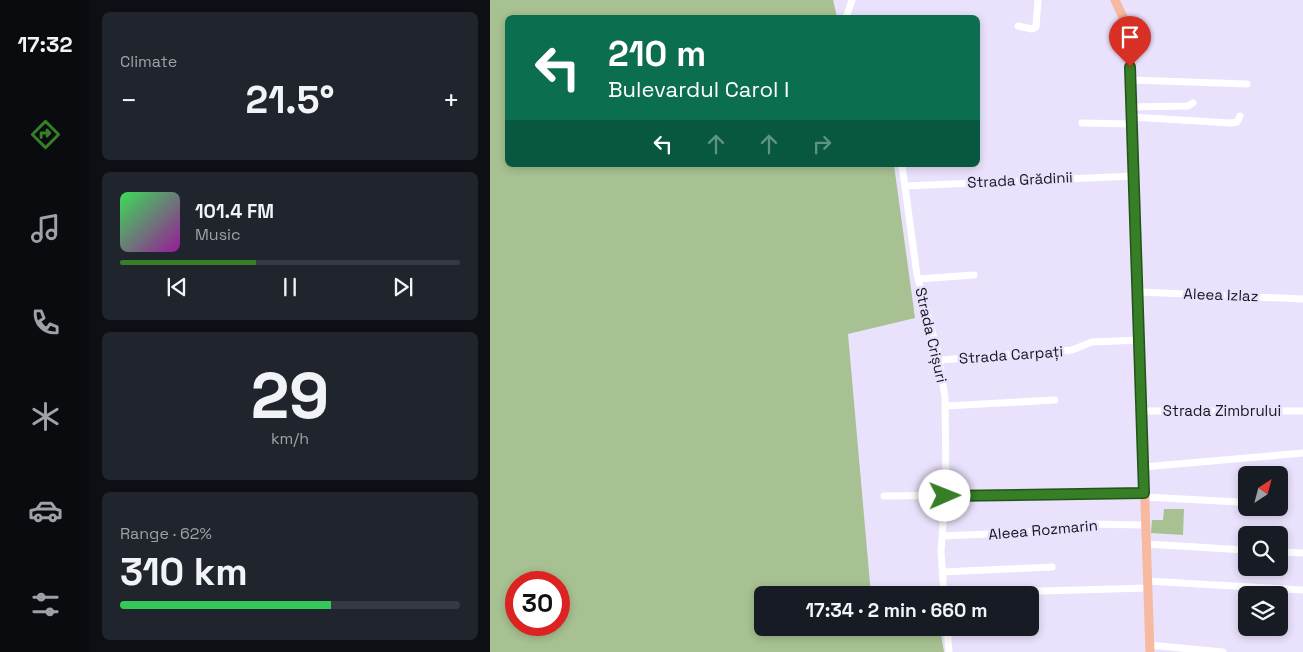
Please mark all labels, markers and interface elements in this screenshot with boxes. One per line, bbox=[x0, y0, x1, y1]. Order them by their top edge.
pin bbox=[1109, 16, 1151, 67]
icon: arrive bbox=[1116, 23, 1144, 51]
text: 17:32 bbox=[17, 30, 73, 58]
text: 210 m bbox=[608, 32, 706, 76]
icon: left bbox=[525, 35, 590, 100]
text: Climate bbox=[120, 51, 177, 72]
text: Bulevardul Carol I bbox=[608, 75, 789, 103]
text: 21.5° bbox=[246, 76, 334, 124]
text: − bbox=[120, 82, 137, 118]
text: + bbox=[443, 82, 460, 118]
icon: directions bbox=[28, 117, 63, 152]
icon: left bbox=[649, 130, 677, 158]
icon: ahead bbox=[702, 130, 730, 158]
icon: ahead bbox=[755, 130, 783, 158]
icon: right bbox=[808, 130, 836, 158]
street label: Strada Grădinii bbox=[967, 167, 1073, 192]
text: 101.4 FM bbox=[195, 199, 274, 224]
icon: music bbox=[28, 211, 63, 246]
text: Music bbox=[195, 224, 241, 245]
icon: previous bbox=[163, 273, 191, 301]
icon: pause bbox=[276, 273, 304, 301]
icon: next bbox=[389, 273, 417, 301]
street label: Aleea Izlaz bbox=[1183, 284, 1259, 305]
street label: Strada Crișuri bbox=[911, 285, 952, 384]
icon: phone bbox=[28, 305, 63, 340]
street label: Strada Carpați bbox=[958, 341, 1064, 368]
text: 29 bbox=[251, 354, 329, 437]
icon: climate bbox=[28, 399, 63, 434]
street label: Strada Zimbrului bbox=[1163, 401, 1281, 420]
text: km/h bbox=[271, 428, 309, 449]
north arrow bbox=[1238, 466, 1288, 516]
map controls bbox=[1238, 466, 1288, 636]
position arrow bbox=[918, 469, 970, 521]
icon: car bbox=[28, 493, 63, 528]
street label: Aleea Rozmarin bbox=[987, 515, 1098, 544]
text: Range · 62% bbox=[120, 523, 212, 544]
button: search bbox=[1238, 526, 1288, 576]
text: 310 km bbox=[120, 548, 248, 596]
speed limit sign: 30 bbox=[505, 571, 570, 636]
button: layers bbox=[1238, 586, 1288, 636]
icon: filters bbox=[28, 587, 63, 622]
text: 17:34 · 2 min · 660 m bbox=[806, 598, 987, 623]

